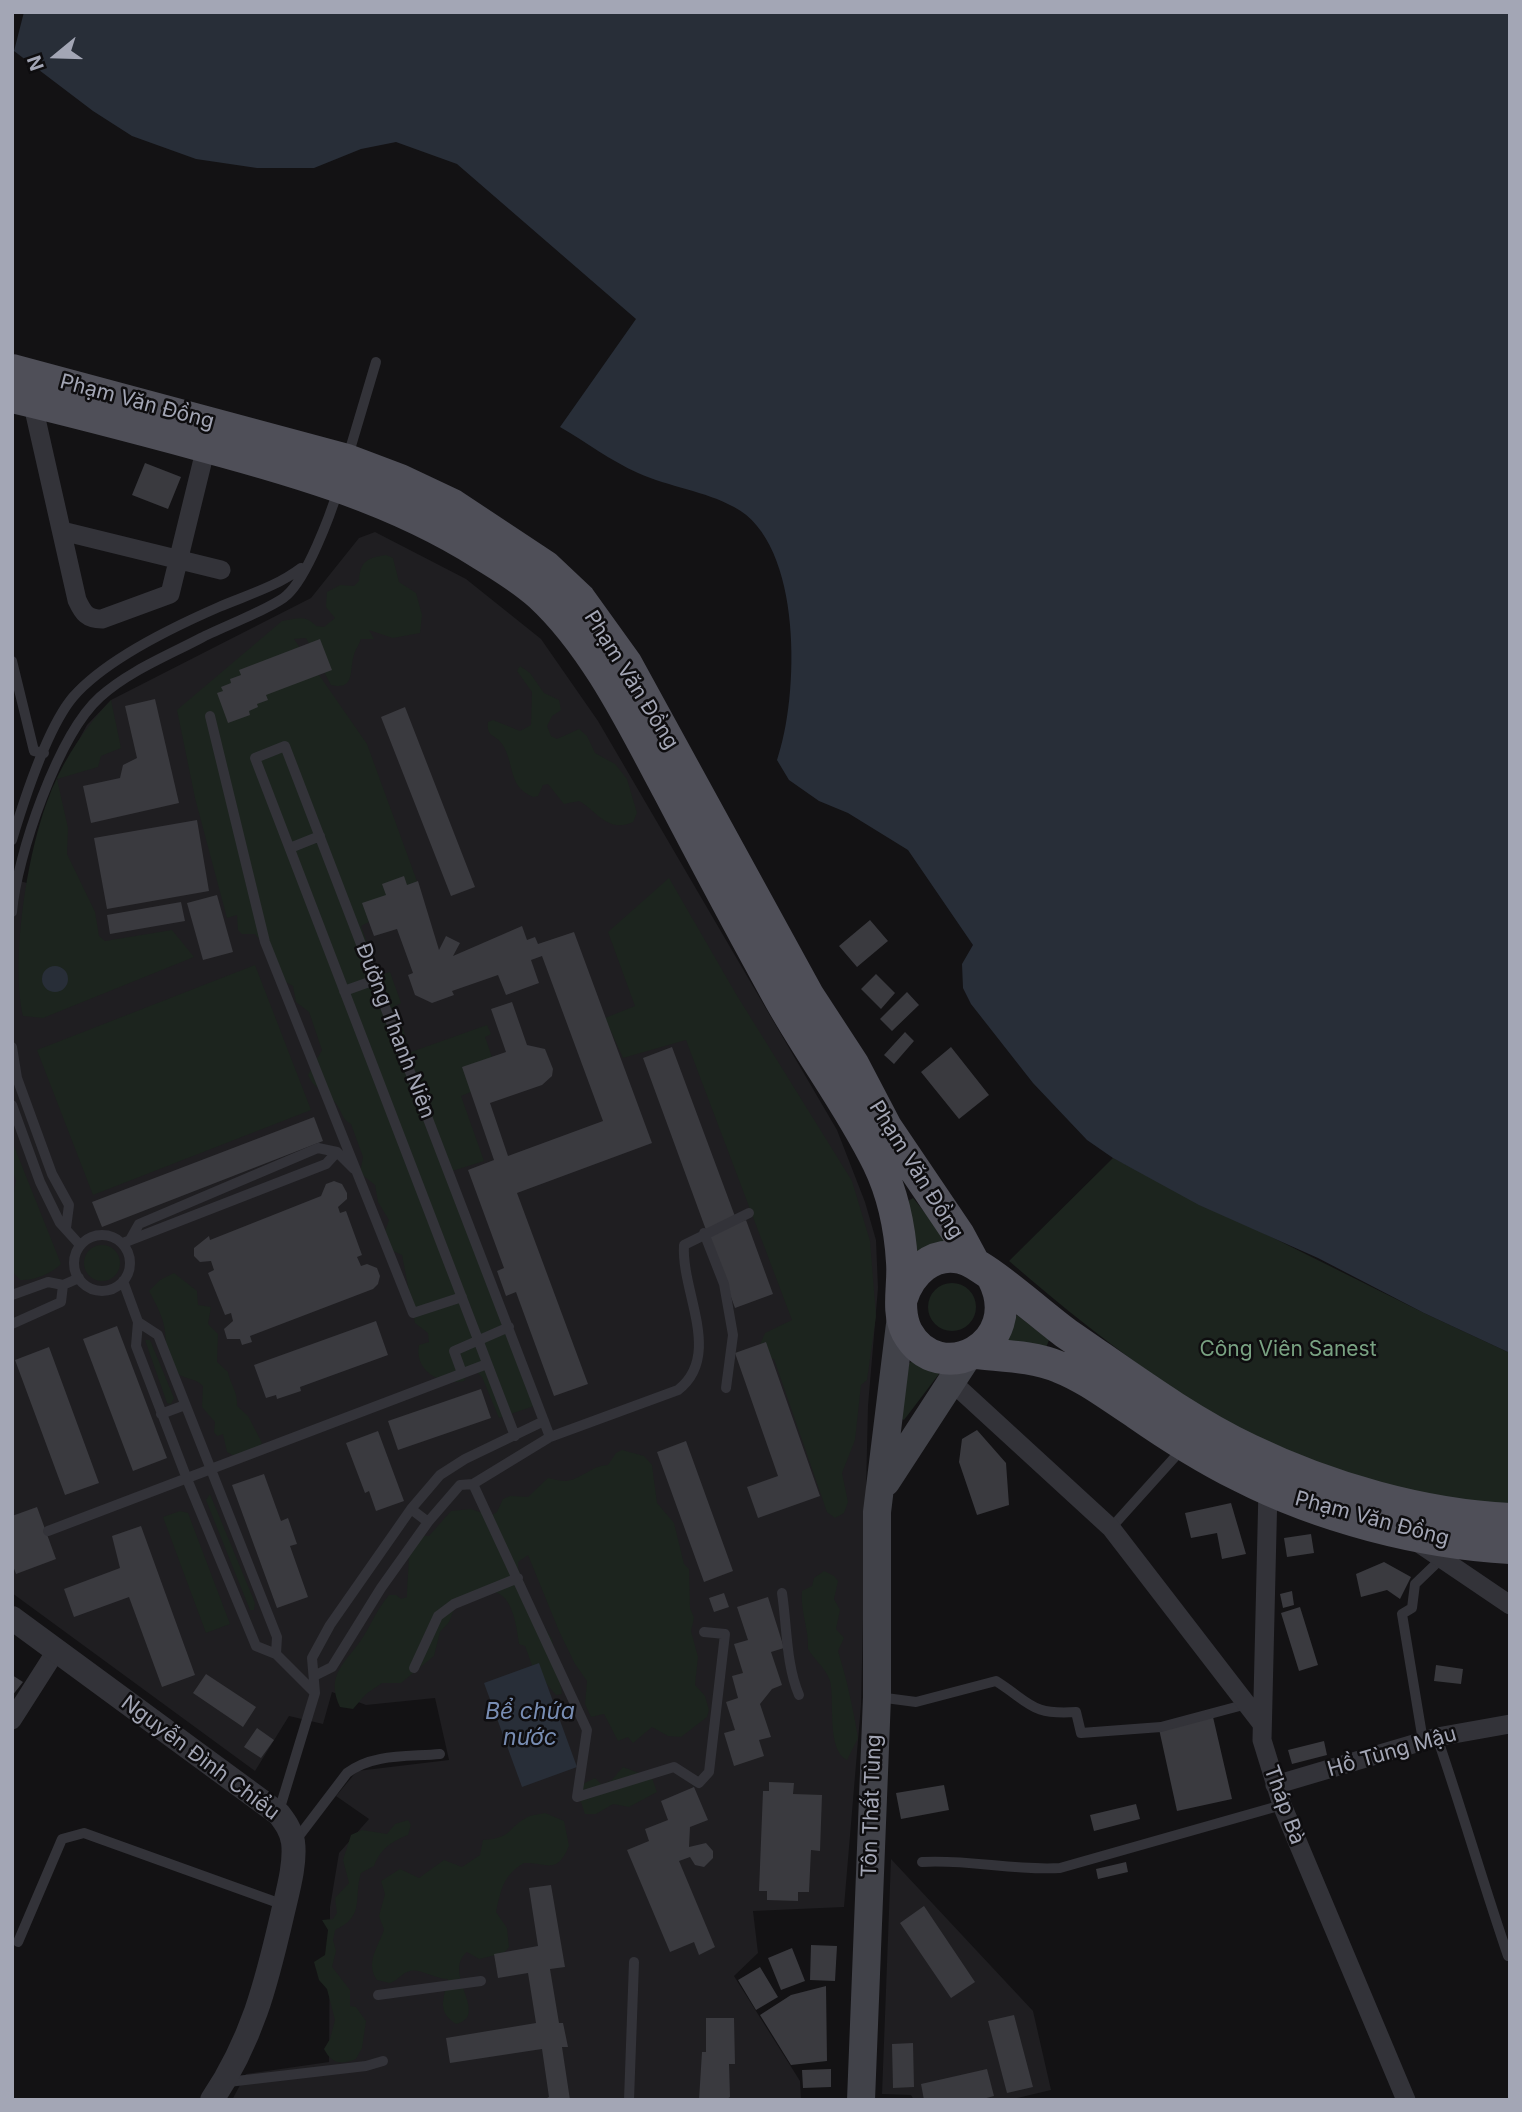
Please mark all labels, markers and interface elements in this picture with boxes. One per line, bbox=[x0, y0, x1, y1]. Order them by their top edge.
north arrow bbox=[21, 21, 91, 91]
text: N bbox=[22, 52, 49, 74]
street label: Phạm Văn Đồng bbox=[57, 369, 217, 435]
street label: Phạm Văn Đồng bbox=[578, 606, 684, 754]
street label: Đường Thanh Niên bbox=[350, 940, 440, 1122]
street label: Phạm Văn Đồng bbox=[863, 1096, 969, 1244]
park label: Công Viên Sanest bbox=[1199, 1337, 1377, 1363]
street label: Phạm Văn Đồng bbox=[1292, 1486, 1452, 1552]
street label: Nguyễn Đình Chiểu bbox=[116, 1690, 284, 1826]
water label: Bể chứa nước bbox=[485, 1698, 575, 1752]
street label: Hồ Tùng Mậu bbox=[1325, 1722, 1459, 1782]
street label: Tôn Thất Tùng bbox=[857, 1734, 887, 1878]
street label: Tháp Bà bbox=[1258, 1762, 1310, 1848]

